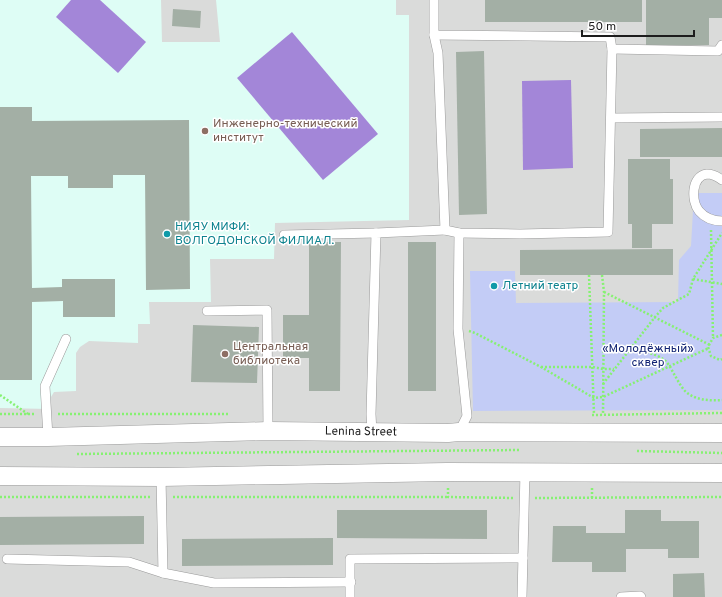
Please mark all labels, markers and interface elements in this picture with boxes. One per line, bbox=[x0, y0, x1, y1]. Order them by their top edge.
scale bar bbox=[582, 12, 694, 38]
text: 50 m bbox=[588, 19, 616, 35]
place label: Инженерно-технический институт bbox=[213, 116, 357, 146]
marker: Инженерно-технический институт bbox=[200, 126, 210, 136]
place label: НИЯУ МИФИ: ВОЛГОДОНСКОЙ ФИЛИАЛ. bbox=[175, 219, 334, 249]
marker: НИЯУ МИФИ: ВОЛГОДОНСКОЙ ФИЛИАЛ. bbox=[162, 229, 172, 239]
place label: Летний театр bbox=[502, 278, 578, 294]
marker: Летний театр bbox=[489, 281, 499, 291]
place label: Центральная библиотека bbox=[233, 339, 308, 369]
park label: «Молодёжный» сквер bbox=[602, 341, 694, 371]
marker: Центральная библиотека bbox=[220, 349, 230, 359]
street label: Lenina Street bbox=[325, 424, 397, 440]

